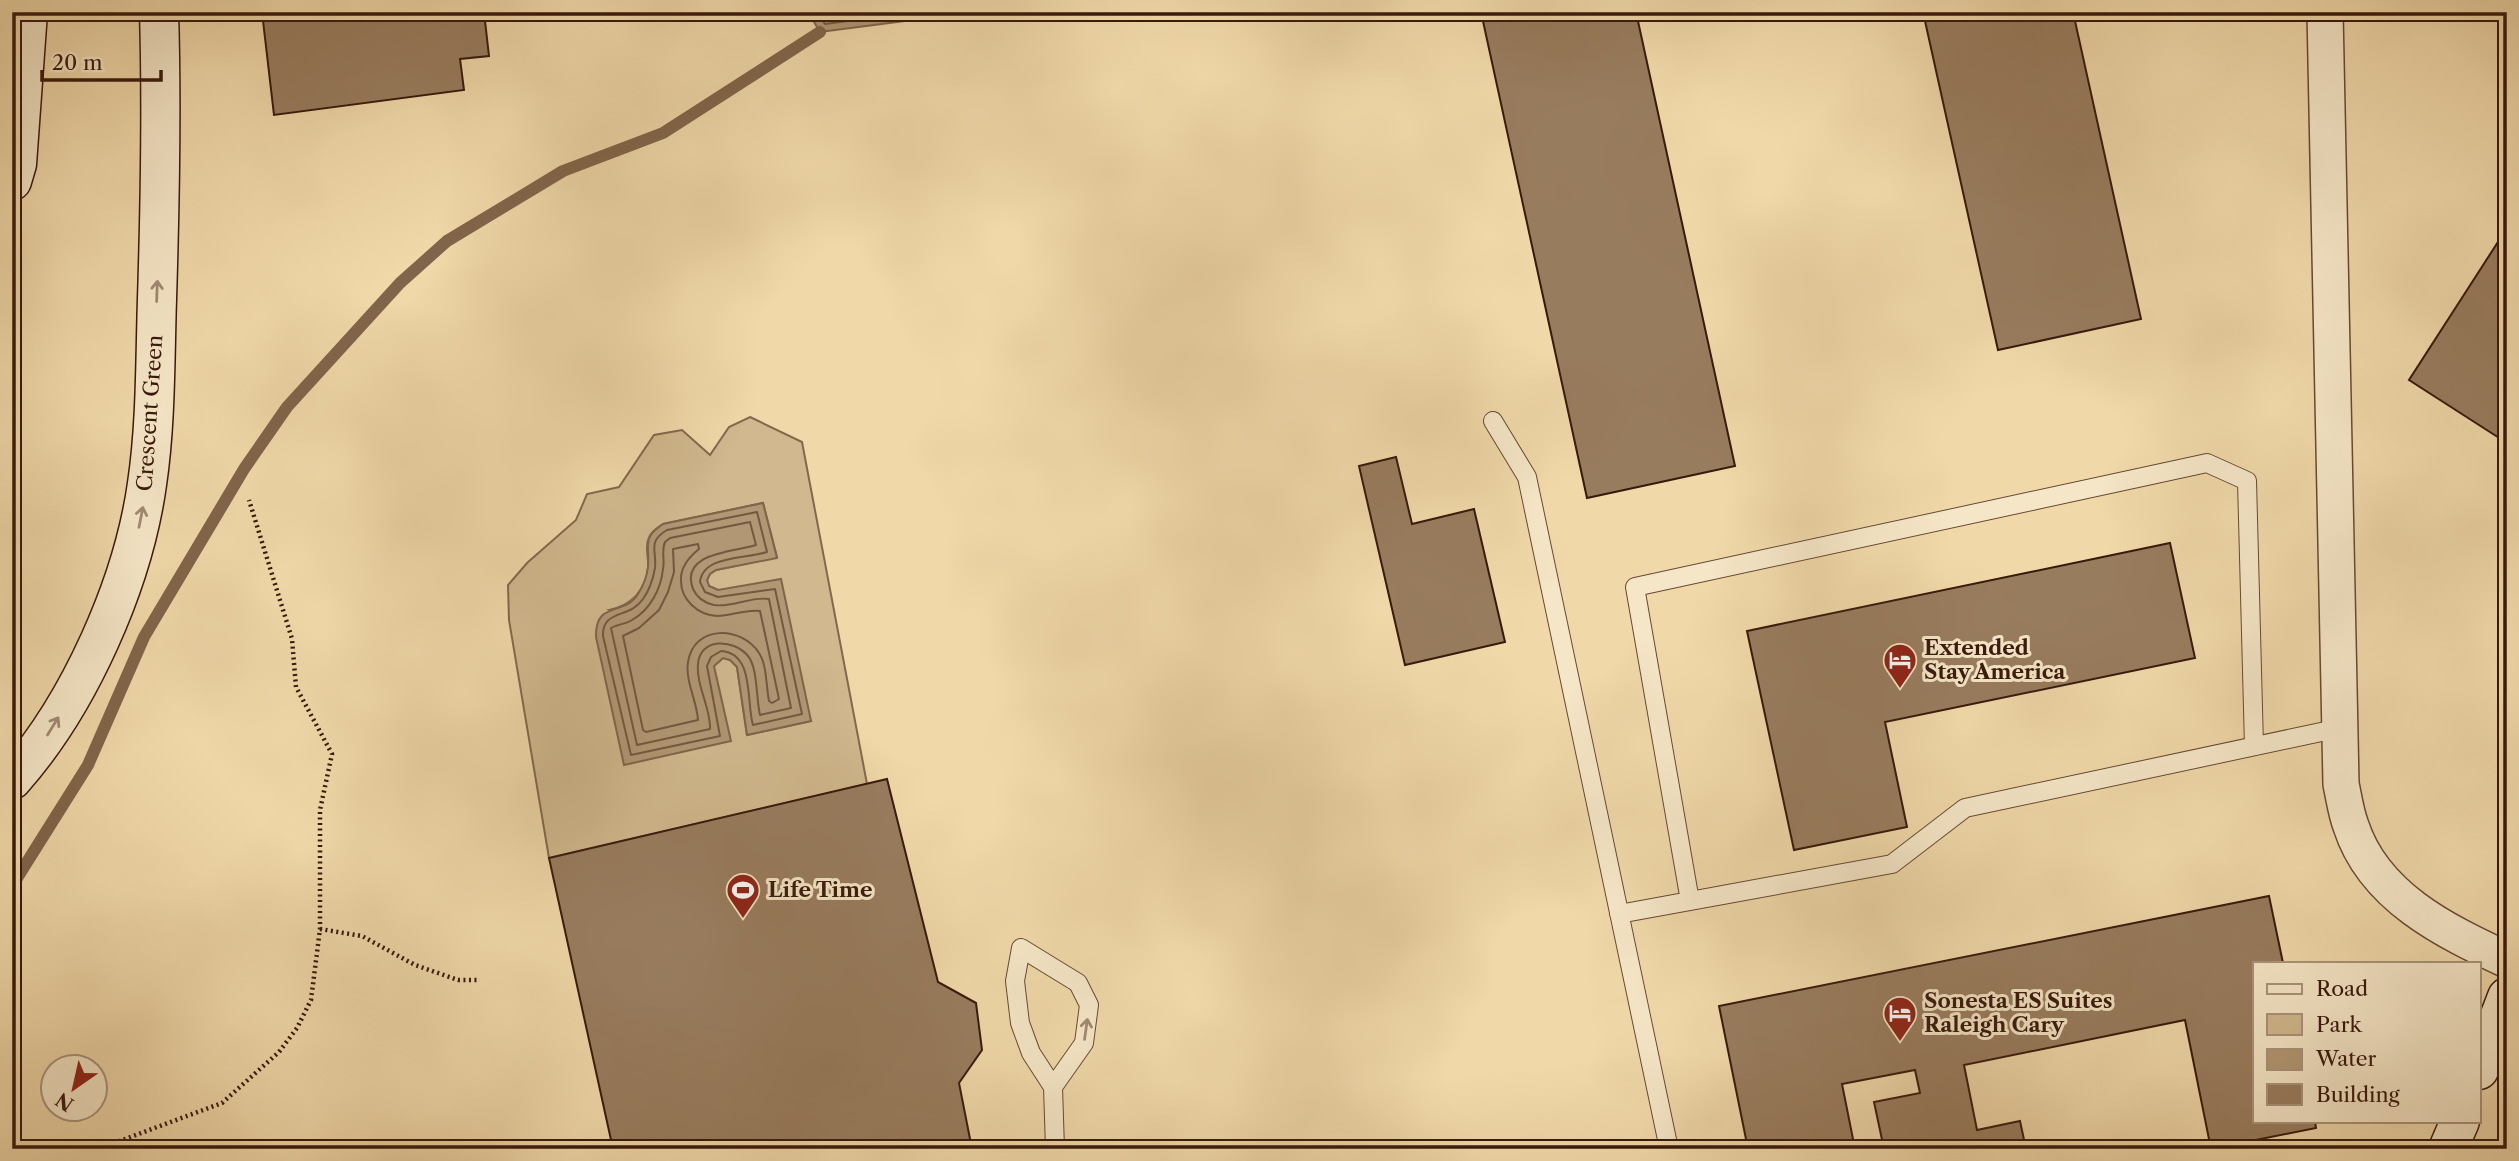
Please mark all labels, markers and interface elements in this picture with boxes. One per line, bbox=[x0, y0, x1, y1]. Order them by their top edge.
scale bar bbox=[42, 38, 161, 82]
text: 20 m bbox=[52, 50, 103, 75]
one-way arrow bbox=[151, 280, 164, 303]
street label: Crescent Green bbox=[132, 334, 167, 492]
one-way arrow bbox=[135, 506, 149, 529]
place label: Extended Stay America bbox=[1924, 635, 2066, 684]
hotel icon: Extended Stay America bbox=[1881, 641, 1919, 690]
one-way arrow bbox=[46, 716, 60, 736]
sports icon: Life Time bbox=[724, 871, 762, 920]
place label: Life Time bbox=[768, 877, 873, 902]
legend bbox=[2253, 962, 2480, 1122]
text: Road bbox=[2316, 976, 2368, 1001]
place label: Sonesta ES Suites Raleigh Cary bbox=[1924, 988, 2112, 1037]
hotel icon: Sonesta ES Suites Raleigh Cary bbox=[1881, 994, 1919, 1043]
text: Park bbox=[2316, 1012, 2362, 1037]
one-way arrow bbox=[1079, 1018, 1092, 1040]
text: Water bbox=[2315, 1046, 2376, 1071]
north arrow bbox=[38, 1052, 108, 1122]
text: Building bbox=[2316, 1082, 2401, 1107]
text: N bbox=[51, 1088, 78, 1116]

